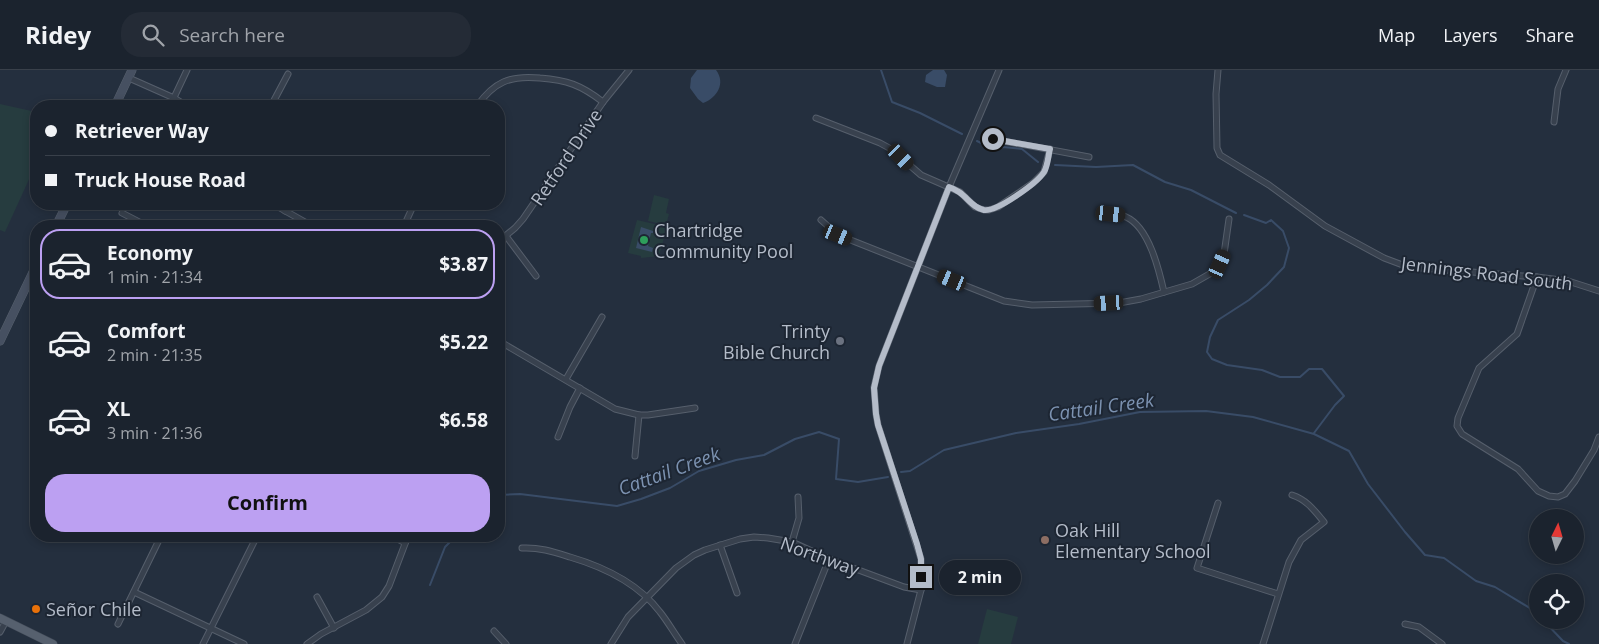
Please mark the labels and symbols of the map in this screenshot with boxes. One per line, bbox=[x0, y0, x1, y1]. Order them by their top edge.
street label: Retford Drive bbox=[525, 104, 607, 210]
route start bbox=[982, 128, 1004, 150]
car bbox=[885, 141, 916, 173]
car bbox=[1095, 205, 1126, 223]
place label: Chartridge Community Pool bbox=[654, 218, 793, 263]
car bbox=[821, 222, 854, 248]
marker: Chartridge Community Pool bbox=[638, 234, 650, 246]
car bbox=[1207, 247, 1232, 281]
street label: Jennings Road South bbox=[1398, 250, 1574, 295]
car bbox=[935, 267, 968, 293]
car bbox=[1093, 295, 1124, 311]
place label: Trinty Bible Church bbox=[723, 319, 831, 364]
marker: Trinty Bible Church bbox=[834, 335, 846, 347]
water label: Cattail Creek bbox=[1046, 387, 1156, 427]
water label: Cattail Creek bbox=[614, 440, 724, 501]
north arrow bbox=[1529, 509, 1584, 564]
place label: Oak Hill Elementary School bbox=[1055, 518, 1211, 563]
street label: Northway bbox=[777, 531, 864, 582]
marker: Oak Hill Elementary School bbox=[1039, 534, 1051, 546]
callout: 2 min bbox=[938, 560, 1021, 594]
route end bbox=[910, 566, 932, 588]
place label: Señor Chile bbox=[46, 597, 141, 621]
marker: Señor Chile bbox=[30, 603, 42, 615]

